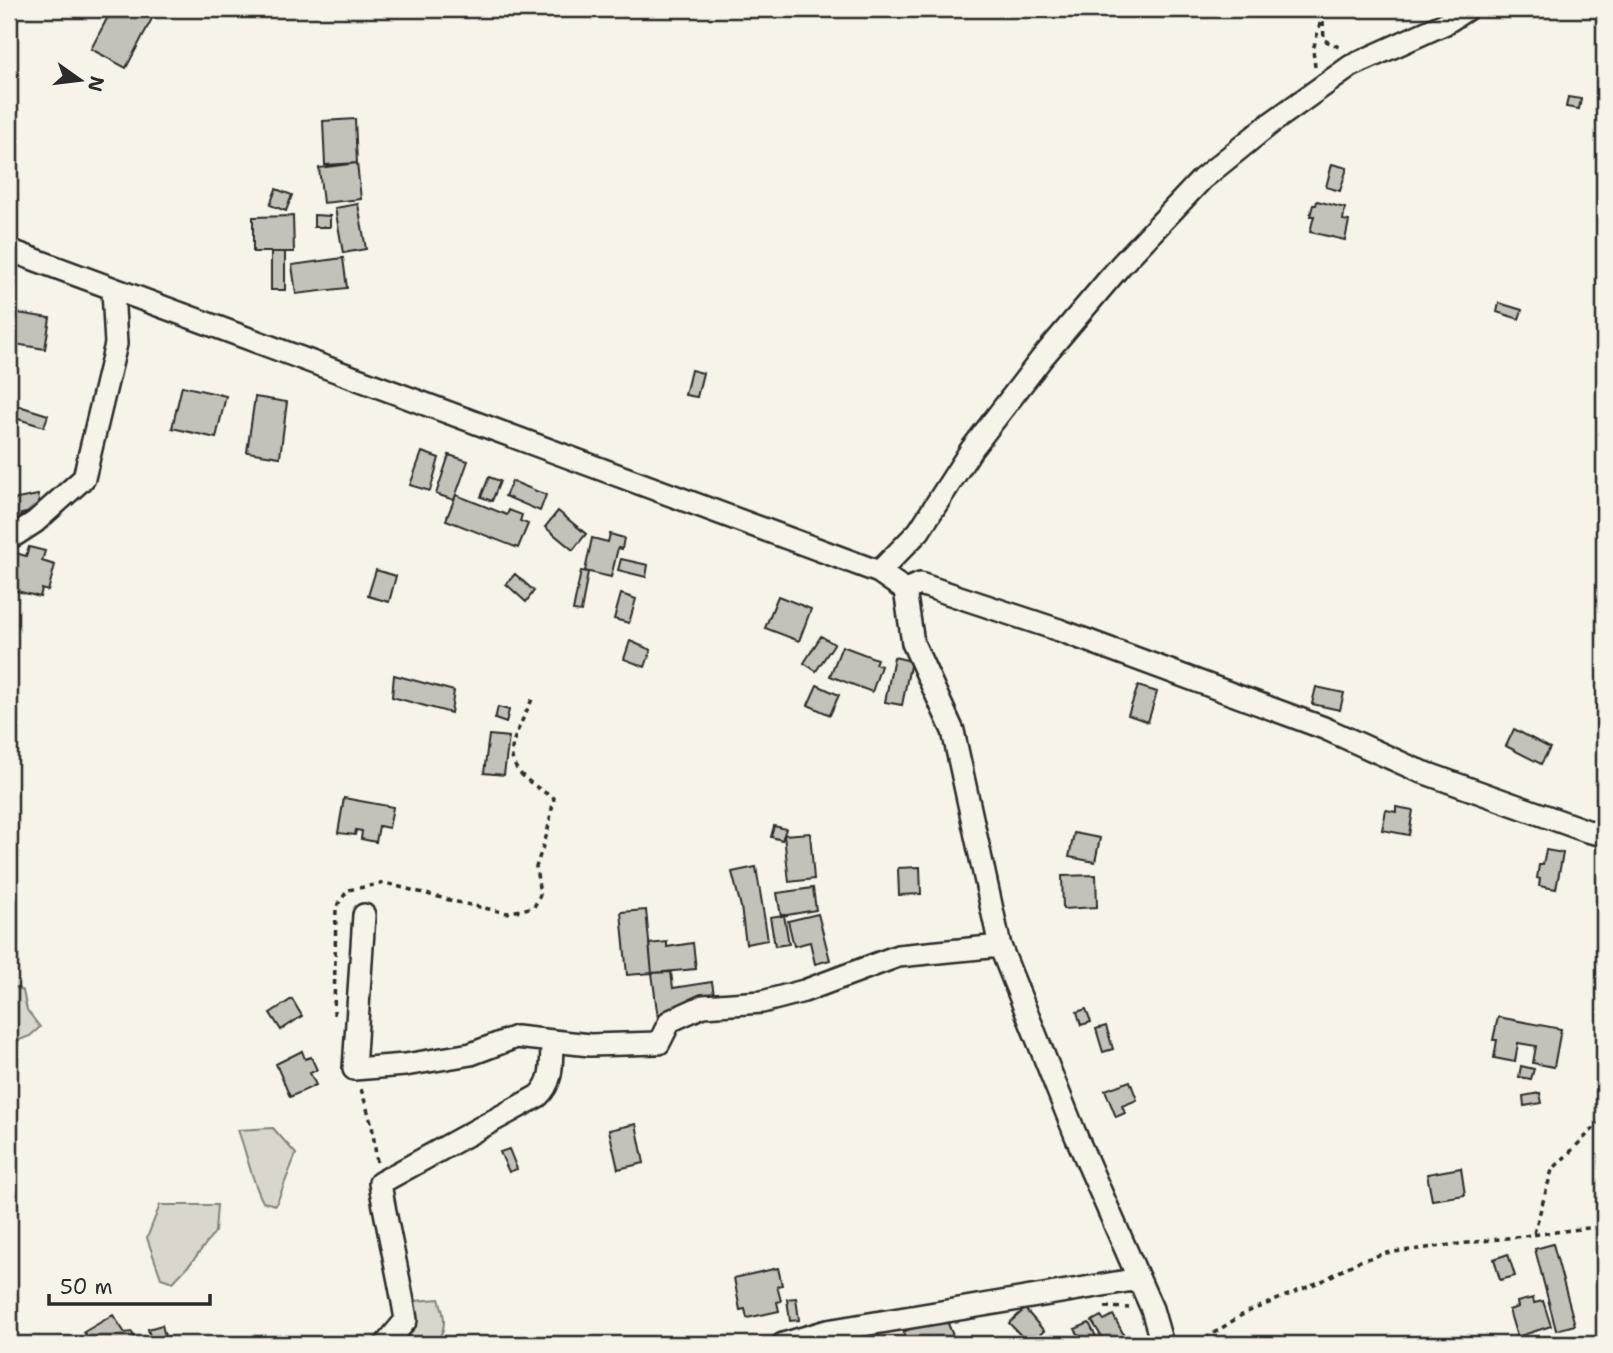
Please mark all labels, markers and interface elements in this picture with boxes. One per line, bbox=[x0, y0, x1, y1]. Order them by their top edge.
north arrow bbox=[46, 46, 116, 116]
text: N bbox=[82, 74, 110, 94]
scale bar bbox=[49, 1262, 210, 1306]
text: 50 m bbox=[60, 1273, 113, 1301]

